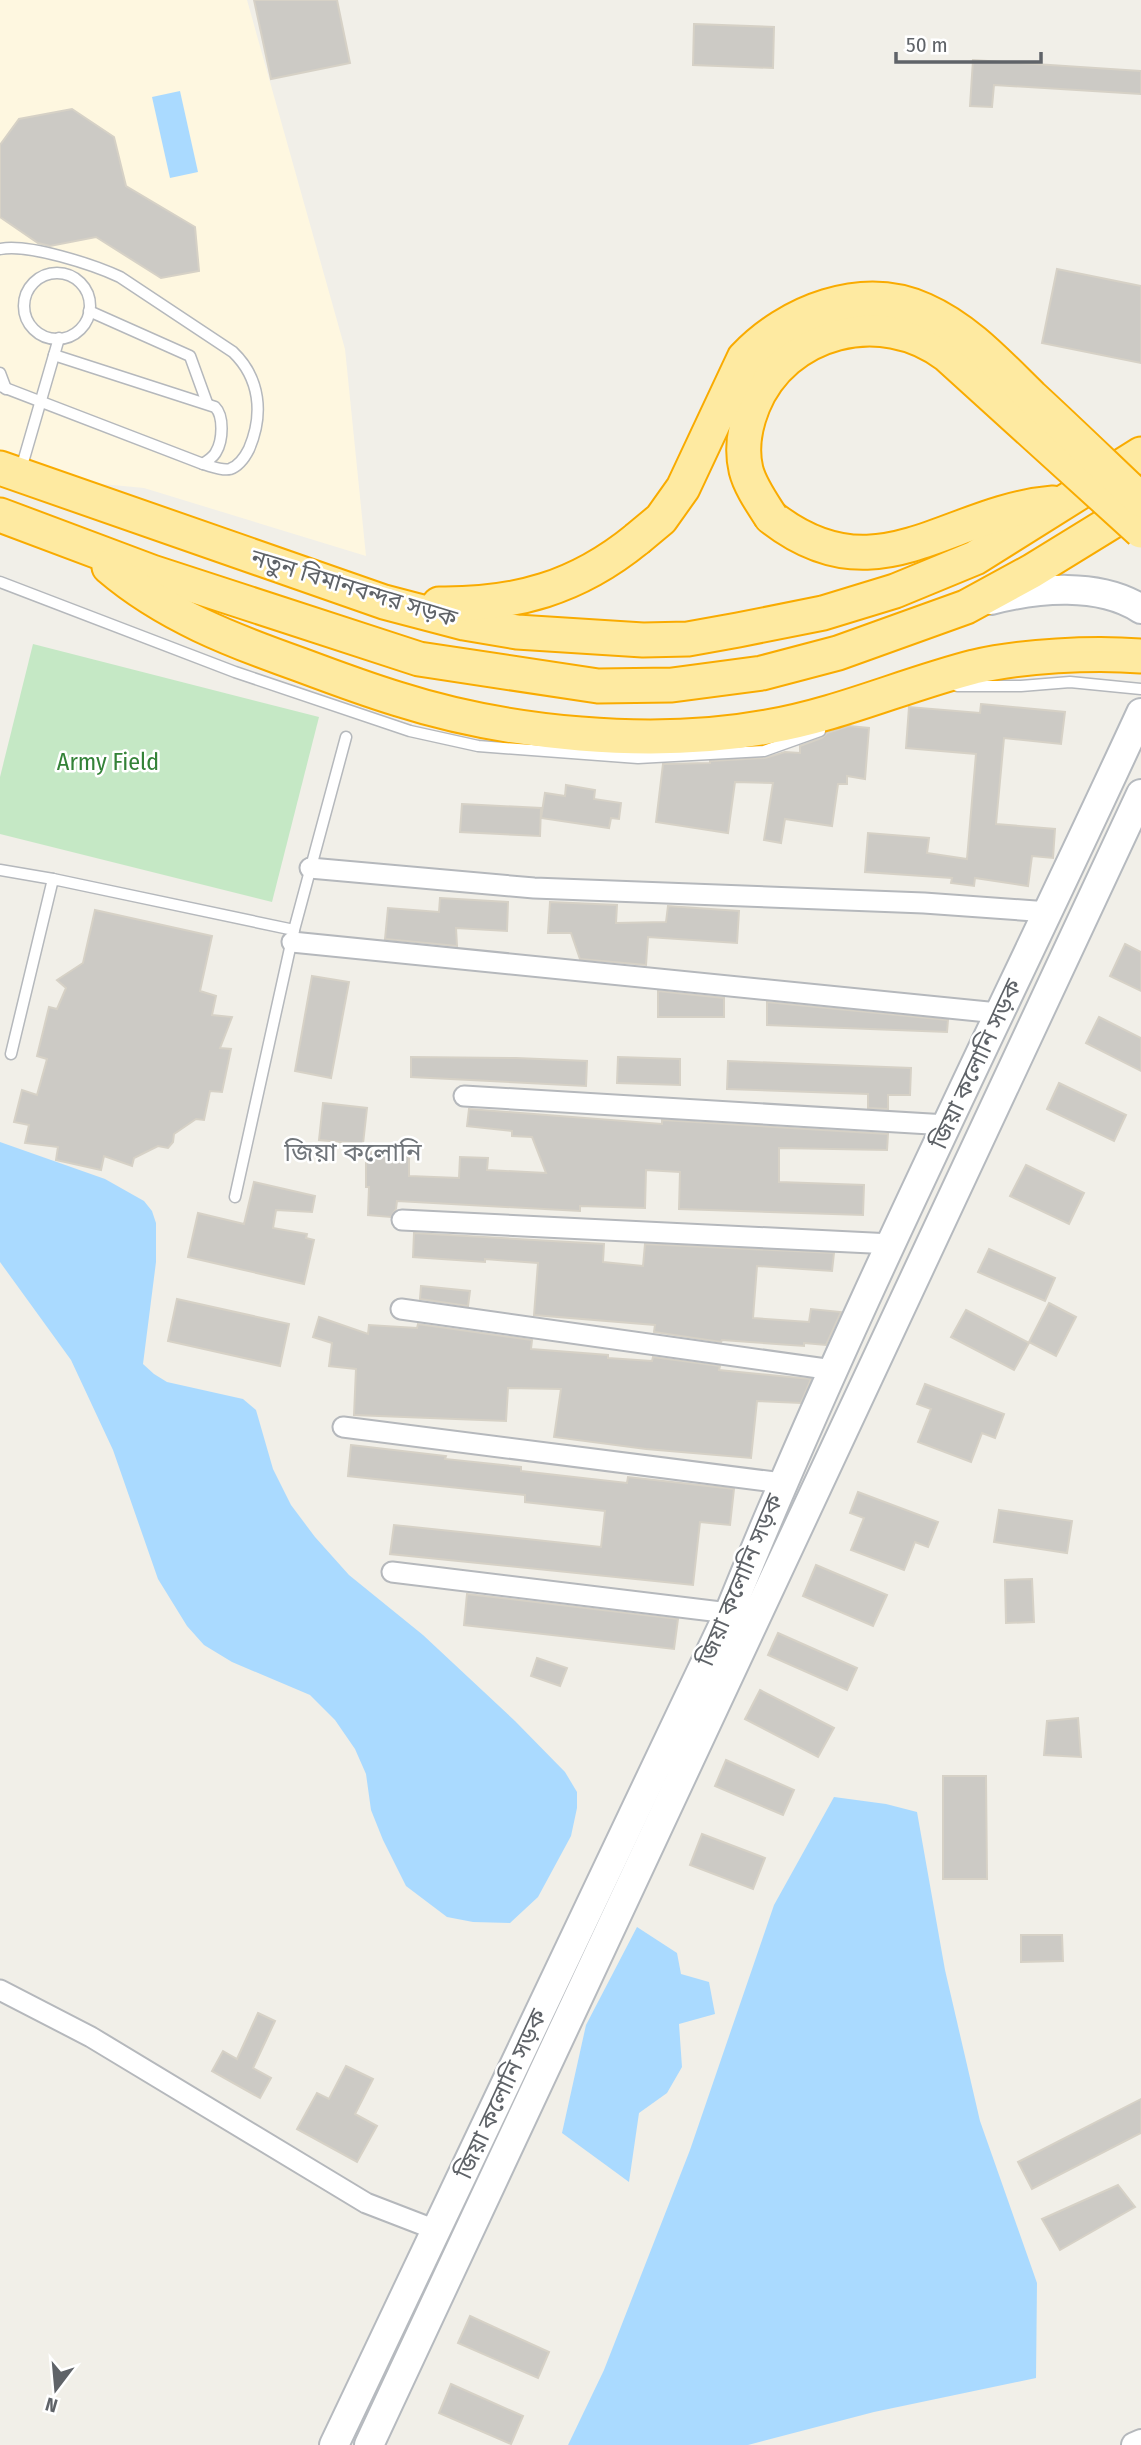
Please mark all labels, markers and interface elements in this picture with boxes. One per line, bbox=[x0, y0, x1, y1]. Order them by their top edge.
scale bar bbox=[896, 21, 1041, 65]
text: 50 m bbox=[906, 32, 948, 58]
street label: নতুন বিমানবন্দর সড়ক bbox=[247, 543, 461, 633]
park label: Army Field bbox=[57, 748, 159, 776]
street label: জিয়া কলোনি সড়ক bbox=[924, 974, 1028, 1154]
district label: জিয়া কলোনি bbox=[283, 1137, 422, 1168]
street label: জিয়া কলোনি সড়ক bbox=[691, 1489, 789, 1671]
street label: জিয়া কলোনি সড়ক bbox=[449, 2004, 553, 2184]
north arrow bbox=[21, 2354, 91, 2424]
text: N bbox=[43, 2392, 60, 2417]

